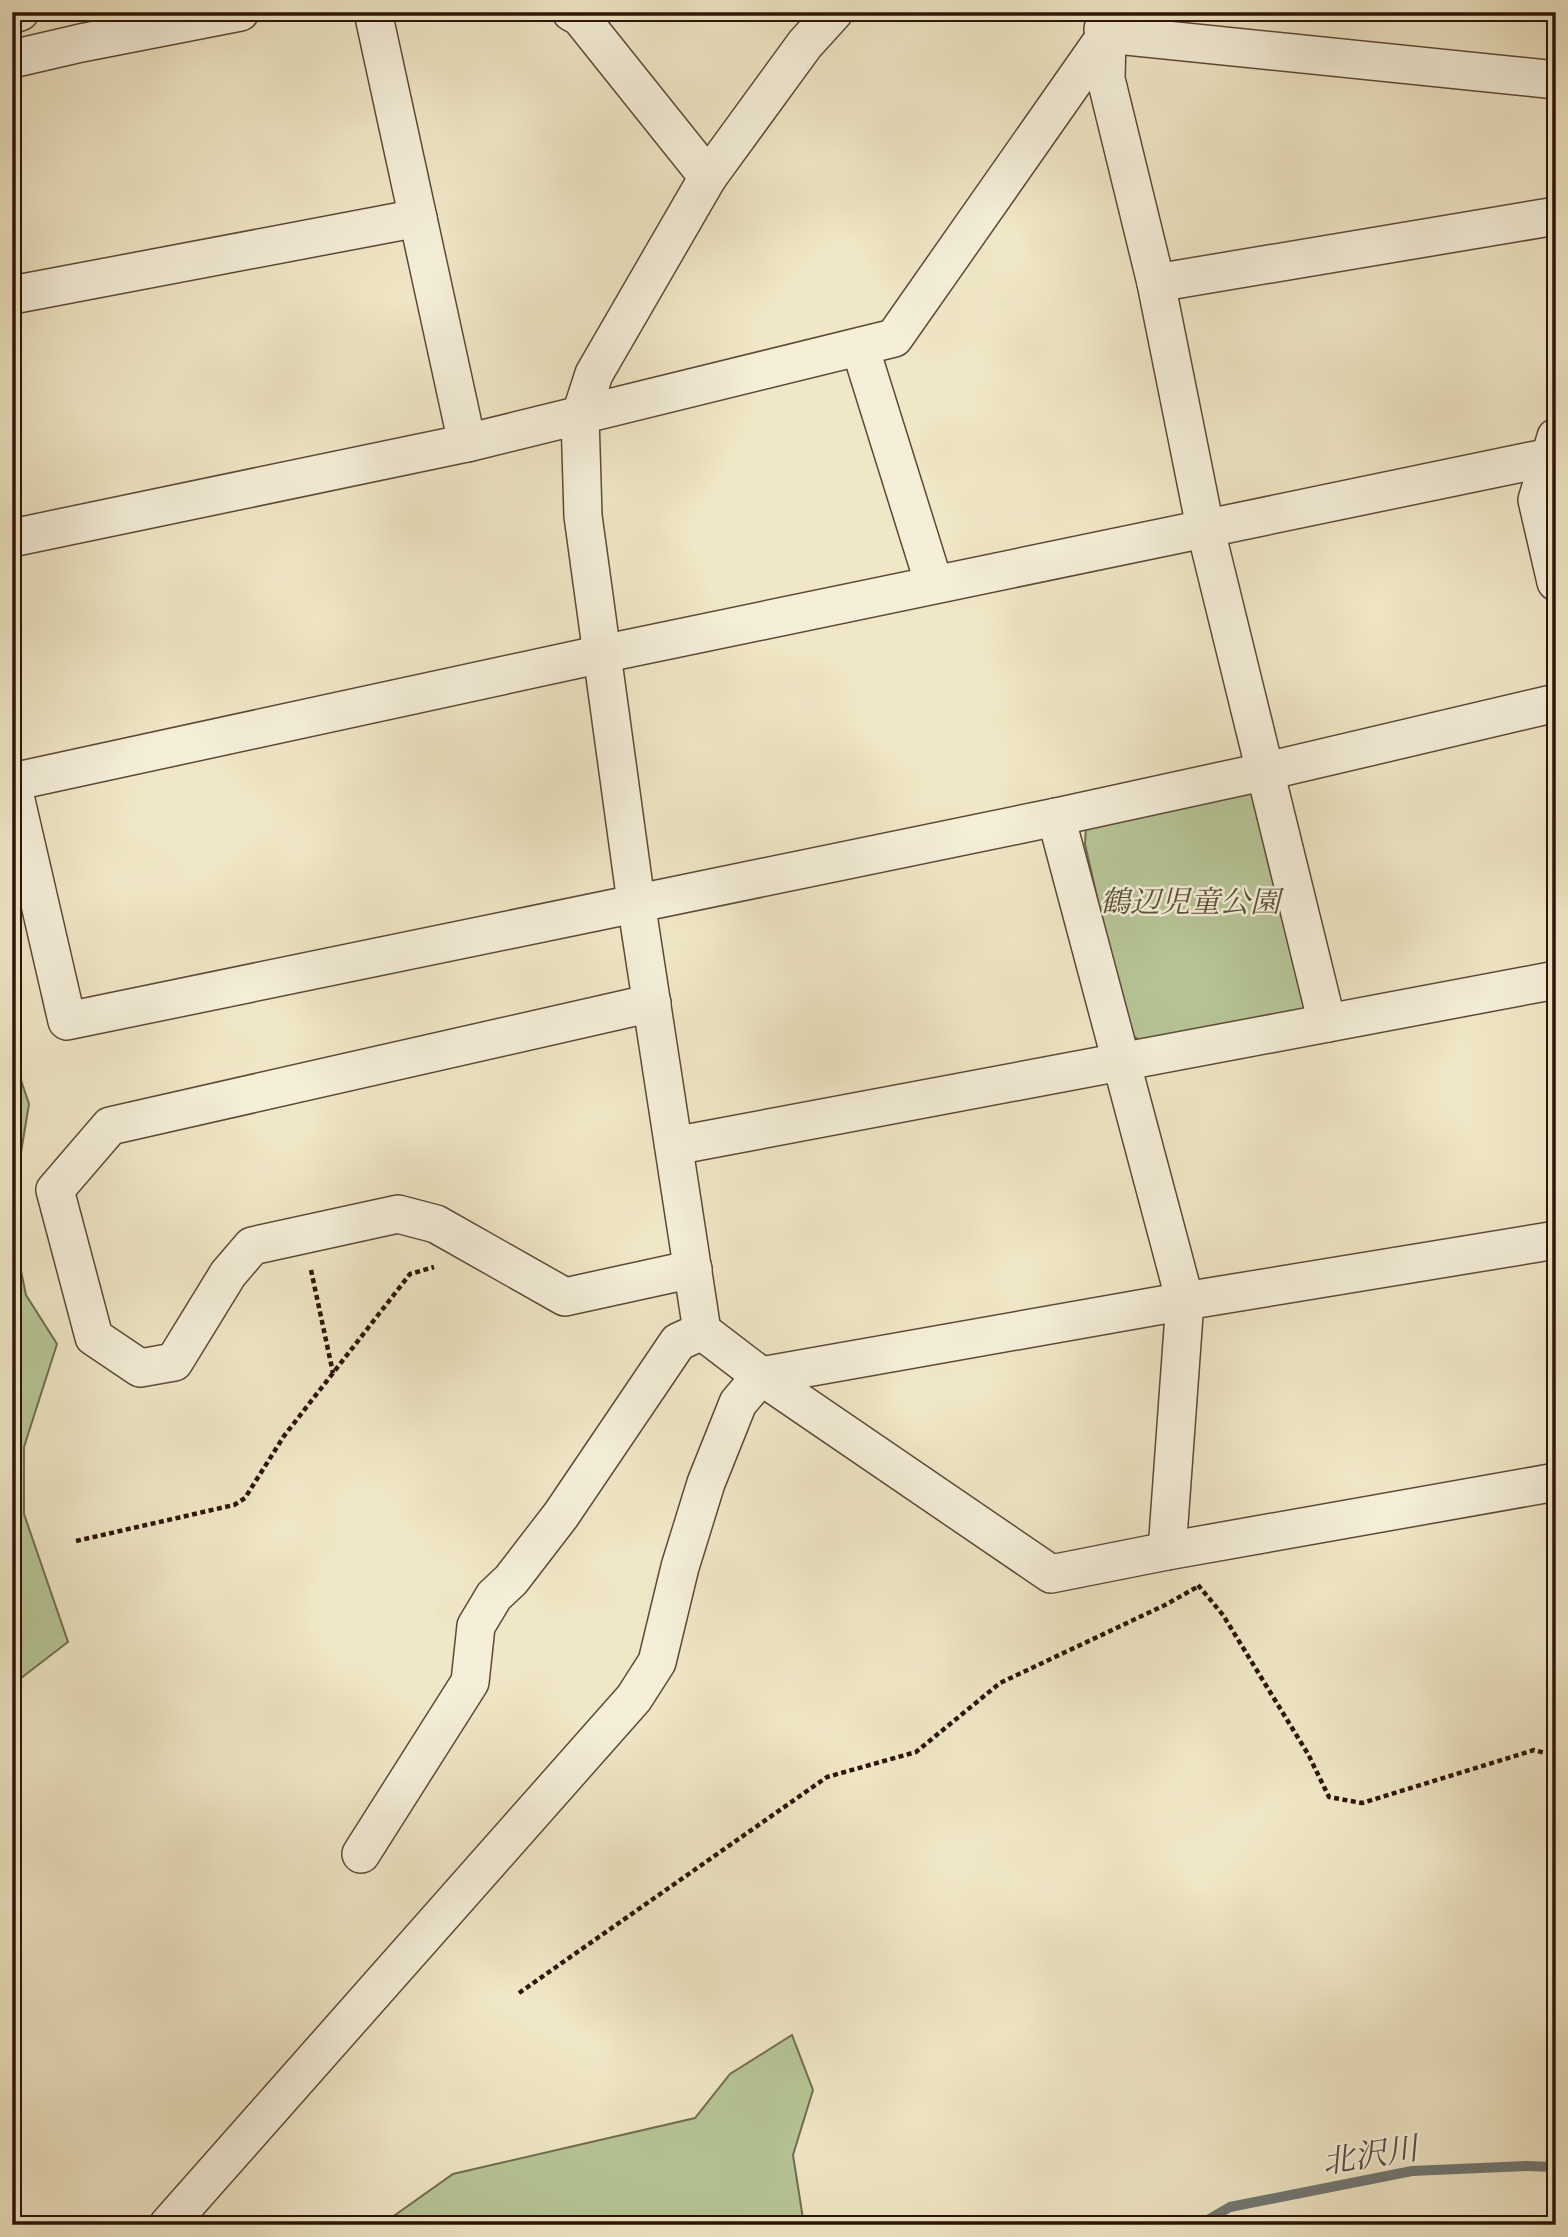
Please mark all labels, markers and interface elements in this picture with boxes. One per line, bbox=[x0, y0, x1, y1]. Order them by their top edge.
park label: 鶴辺児童公園 bbox=[1100, 882, 1285, 923]
water label: 北沢川 bbox=[1319, 2126, 1424, 2185]

